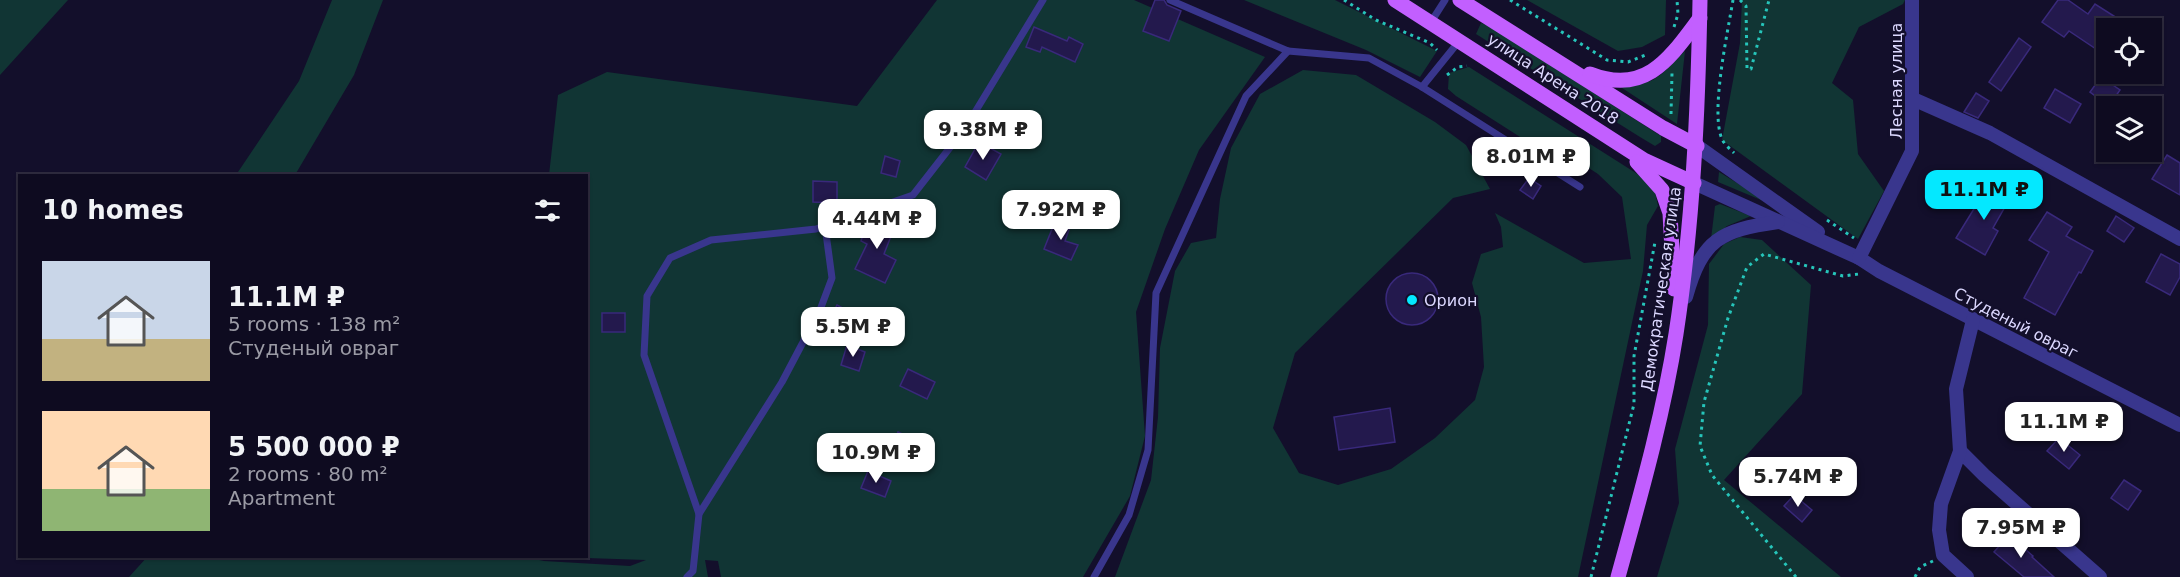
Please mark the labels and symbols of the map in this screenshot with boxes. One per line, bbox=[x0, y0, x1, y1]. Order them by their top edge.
street label: Лесная улица bbox=[1887, 23, 1906, 139]
street label: улица Арена 2018 bbox=[1484, 29, 1622, 129]
pin: 9.38M ₽ bbox=[928, 110, 1038, 161]
pin: 8.01M ₽ bbox=[1476, 137, 1586, 188]
pin: 11.1M ₽ bbox=[1929, 170, 2039, 221]
street label: Демократическая улица bbox=[1637, 185, 1685, 393]
pin: 7.92M ₽ bbox=[1006, 190, 1116, 241]
pin: 4.44M ₽ bbox=[822, 199, 932, 250]
street label: Студеный овраг bbox=[1951, 283, 2081, 363]
place label: Орион bbox=[1424, 291, 1477, 310]
marker: Орион bbox=[1405, 293, 1419, 307]
pin: 5.5M ₽ bbox=[804, 307, 902, 358]
pin: 11.1M ₽ bbox=[2009, 402, 2119, 453]
pin: 10.9M ₽ bbox=[821, 433, 931, 484]
pin: 5.74M ₽ bbox=[1743, 457, 1853, 508]
pin: 7.95M ₽ bbox=[1966, 508, 2076, 559]

